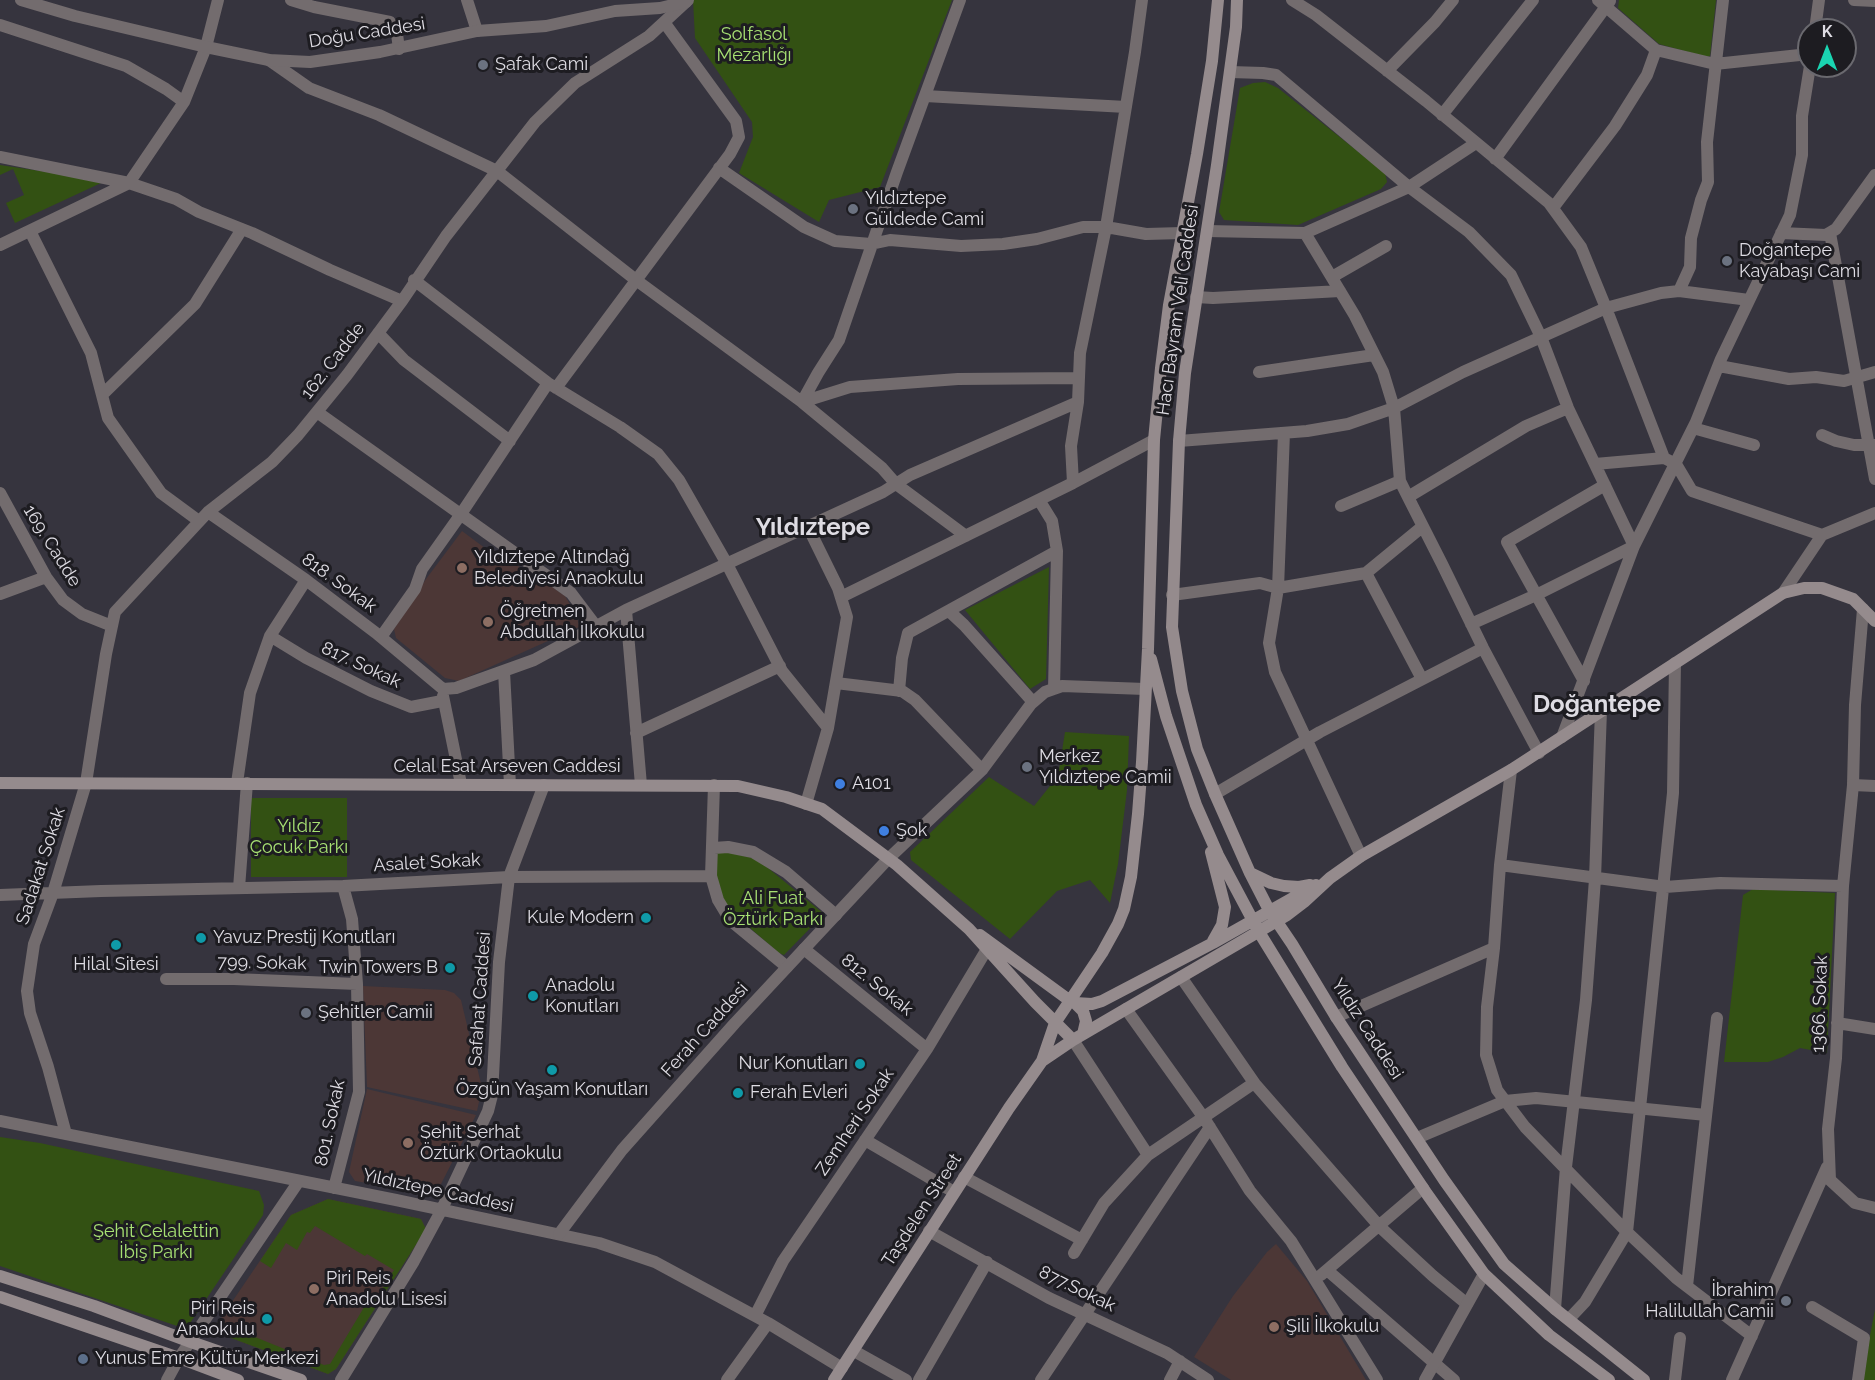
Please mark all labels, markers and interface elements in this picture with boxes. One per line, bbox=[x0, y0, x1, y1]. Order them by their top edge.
street label: Doğu Caddesi bbox=[307, 13, 427, 53]
north arrow bbox=[1797, 18, 1857, 78]
text: K bbox=[1822, 22, 1832, 41]
park label: Solfasol Mezarlığı bbox=[717, 24, 791, 66]
place label: Şafak Cami bbox=[495, 54, 588, 76]
marker: Şafak Cami bbox=[476, 58, 490, 72]
place label: Yıldıztepe Güldede Cami bbox=[865, 188, 984, 230]
marker: Yıldıztepe Güldede Cami bbox=[846, 202, 860, 216]
street label: Hacı Bayram Veli Caddesi bbox=[1153, 203, 1203, 417]
place label: Doğantepe Kayabaşı Cami bbox=[1739, 240, 1860, 282]
marker: Doğantepe Kayabaşı Cami bbox=[1720, 254, 1734, 268]
street label: 162. Cadde bbox=[296, 318, 370, 404]
street label: 169. Cadde bbox=[18, 501, 86, 591]
district label: Yıldıztepe bbox=[756, 514, 870, 542]
place label: Yıldıztepe Altındağ Belediyesi Anaokulu bbox=[474, 547, 643, 590]
street label: 818. Sokak bbox=[297, 549, 381, 617]
marker: Yıldıztepe Altındağ Belediyesi Anaokulu bbox=[455, 561, 469, 575]
place label: Öğretmen Abdullah İlkokulu bbox=[500, 601, 645, 644]
marker: Öğretmen Abdullah İlkokulu bbox=[481, 615, 495, 629]
street label: 817. Sokak bbox=[318, 637, 404, 693]
district label: Doğantepe bbox=[1533, 691, 1661, 719]
place label: Merkez Yıldıztepe Camii bbox=[1039, 746, 1172, 789]
street label: Celal Esat Arseven Caddesi bbox=[393, 756, 621, 778]
marker: Merkez Yıldıztepe Camii bbox=[1020, 760, 1034, 774]
place label: A101 bbox=[852, 773, 891, 795]
marker: A101 bbox=[833, 777, 847, 791]
street label: Sadakat Sokak bbox=[12, 805, 70, 927]
park label: Yıldız Çocuk Parkı bbox=[250, 816, 348, 858]
place label: Şok bbox=[896, 820, 927, 842]
marker: Şok bbox=[877, 824, 891, 838]
street label: Asalet Sokak bbox=[373, 849, 481, 877]
park label: Ali Fuat Öztürk Parkı bbox=[723, 888, 823, 930]
place label: Kule Modern bbox=[527, 907, 634, 929]
marker: Kule Modern bbox=[639, 911, 653, 925]
place label: Yavuz Prestij Konutları bbox=[213, 927, 395, 949]
marker: Yavuz Prestij Konutları bbox=[194, 931, 208, 945]
street label: Safahat Caddesi bbox=[465, 931, 495, 1067]
marker: Hilal Sitesi bbox=[109, 938, 123, 952]
street label: 812. Sokak bbox=[837, 949, 917, 1021]
street label: 799. Sokak bbox=[217, 951, 307, 975]
place label: Hilal Sitesi bbox=[73, 954, 159, 976]
street label: 1366. Sokak bbox=[1808, 955, 1832, 1053]
place label: Twin Towers B bbox=[319, 957, 438, 979]
marker: Twin Towers B bbox=[443, 961, 457, 975]
place label: Anadolu Konutları bbox=[545, 975, 619, 1018]
street label: Yıldız Caddesi bbox=[1326, 975, 1408, 1083]
street label: Ferah Caddesi bbox=[657, 978, 753, 1082]
marker: Anadolu Konutları bbox=[526, 989, 540, 1003]
place label: Şehitler Camii bbox=[318, 1002, 433, 1024]
marker: Şehitler Camii bbox=[299, 1006, 313, 1020]
place label: Nur Konutları bbox=[739, 1053, 848, 1075]
marker: Nur Konutları bbox=[853, 1057, 867, 1071]
marker: Özgün Yaşam Konutları bbox=[545, 1063, 559, 1077]
street label: Zemheri Sokak bbox=[811, 1064, 899, 1180]
street label: 801. Sokak bbox=[310, 1078, 350, 1168]
place label: Özgün Yaşam Konutları bbox=[456, 1079, 648, 1101]
place label: Ferah Evleri bbox=[750, 1082, 848, 1104]
marker: Ferah Evleri bbox=[731, 1086, 745, 1100]
place label: Şehit Serhat Öztürk Ortaokulu bbox=[420, 1122, 562, 1164]
marker: Şehit Serhat Öztürk Ortaokulu bbox=[401, 1136, 415, 1150]
street label: Taşdelen Street bbox=[878, 1150, 966, 1270]
street label: Yıldıztepe Caddesi bbox=[361, 1164, 515, 1218]
park label: Şehit Celalettin İbiş Parkı bbox=[93, 1221, 219, 1264]
street label: 877.Sokak bbox=[1035, 1261, 1119, 1317]
place label: Piri Reis Anadolu Lisesi bbox=[326, 1268, 447, 1310]
place label: İbrahim Halilullah Camii bbox=[1645, 1280, 1774, 1322]
marker: Piri Reis Anadolu Lisesi bbox=[307, 1282, 321, 1296]
marker: İbrahim Halilullah Camii bbox=[1779, 1294, 1793, 1308]
place label: Piri Reis Anaokulu bbox=[176, 1298, 255, 1340]
marker: Piri Reis Anaokulu bbox=[260, 1312, 274, 1326]
place label: Şili İlkokulu bbox=[1286, 1316, 1379, 1338]
marker: Şili İlkokulu bbox=[1267, 1320, 1281, 1334]
place label: Yunus Emre Kültür Merkezi bbox=[95, 1348, 319, 1370]
marker: Yunus Emre Kültür Merkezi bbox=[76, 1352, 90, 1366]

